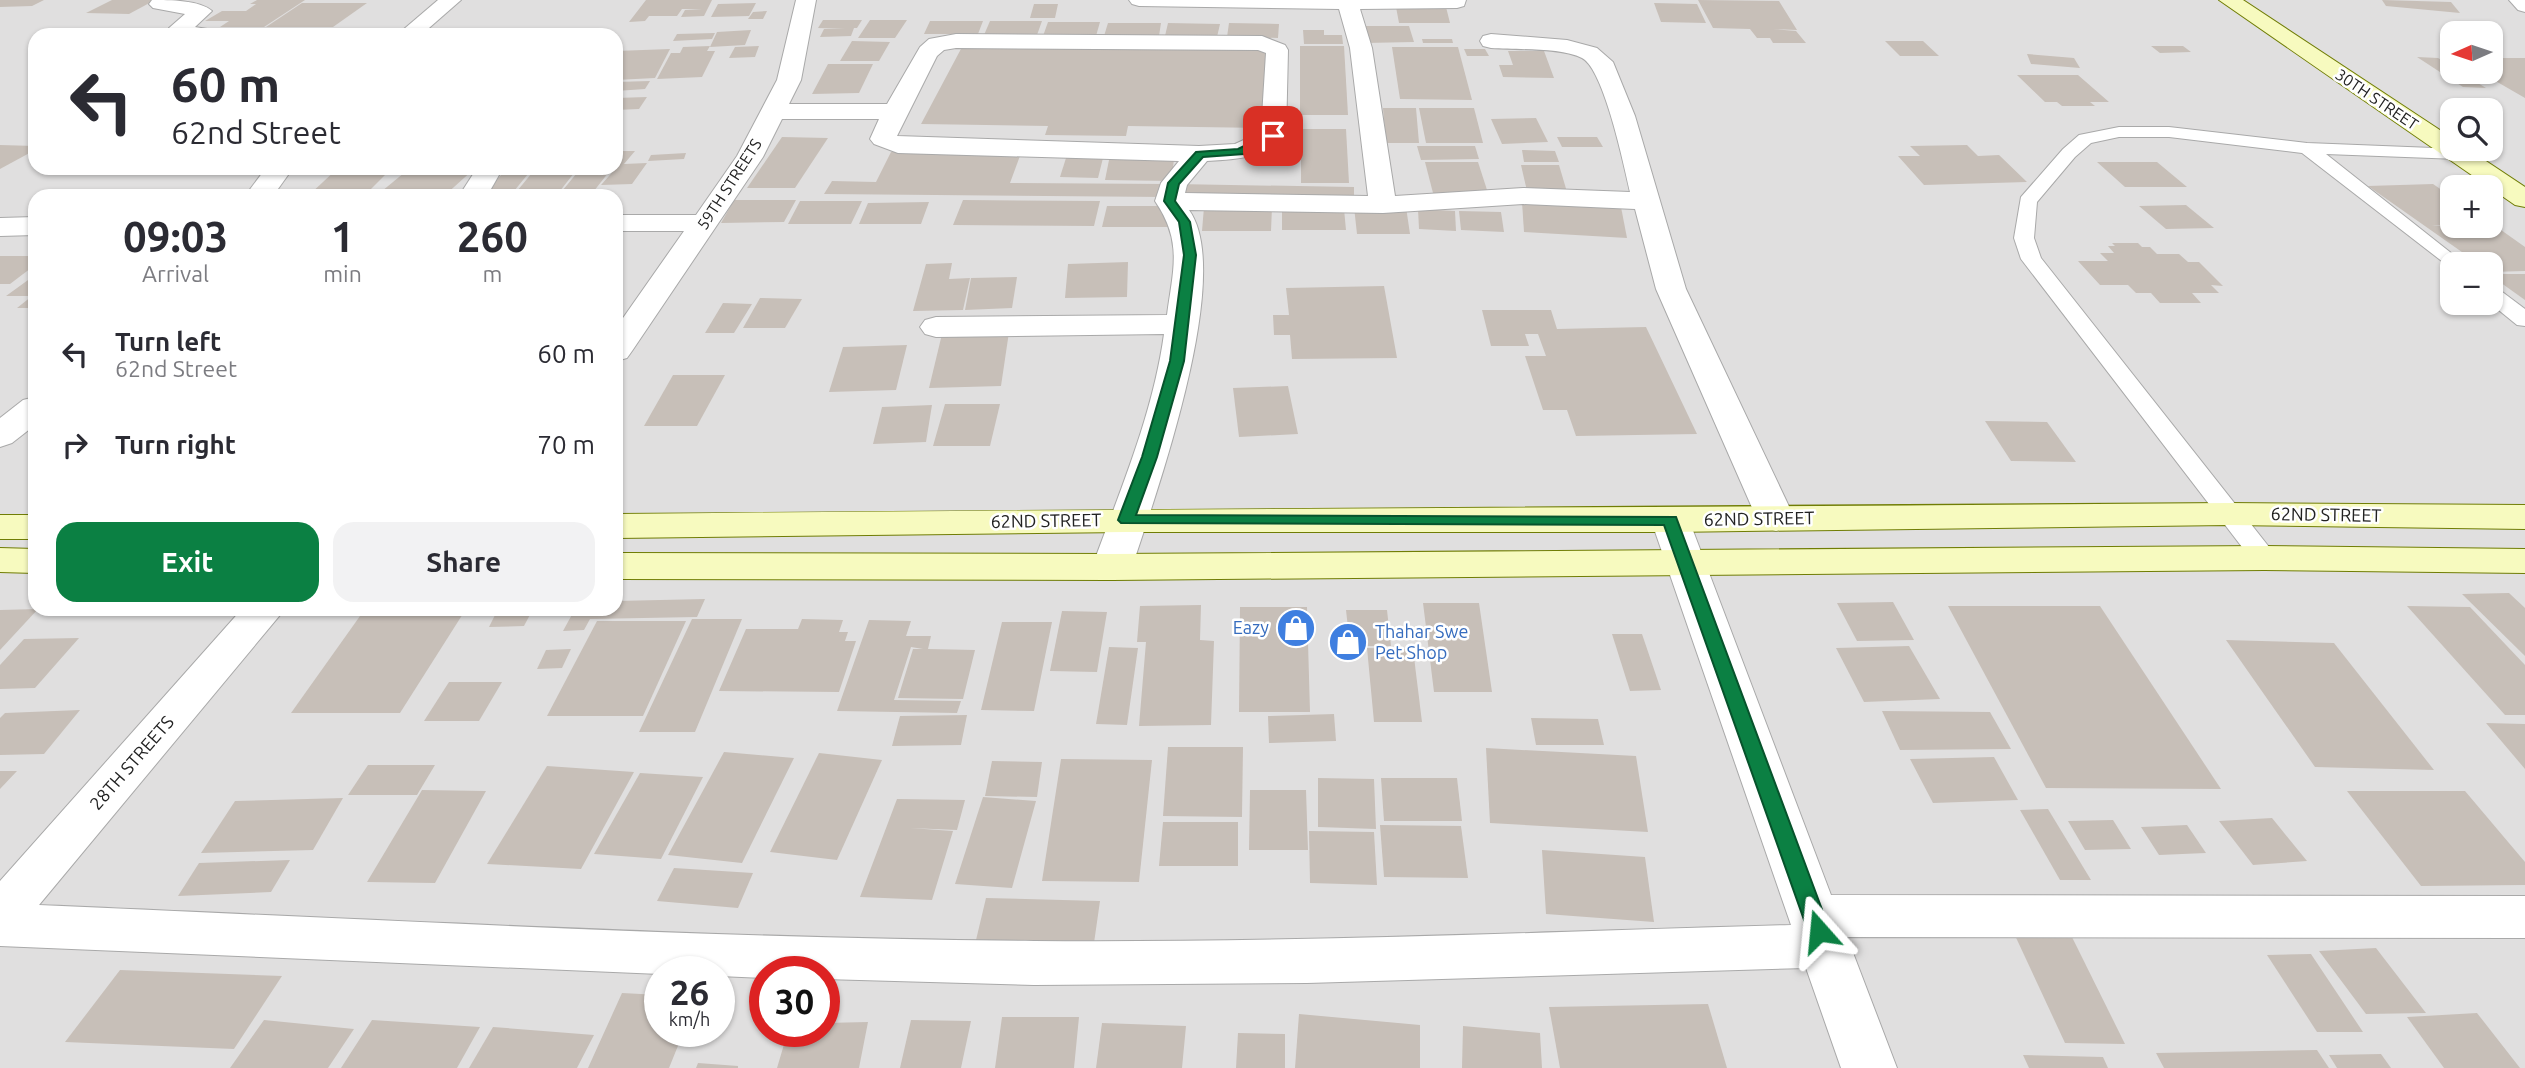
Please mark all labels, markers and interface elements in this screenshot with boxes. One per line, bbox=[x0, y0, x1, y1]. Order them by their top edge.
north arrow bbox=[2440, 21, 2502, 84]
map controls bbox=[2440, 21, 2503, 315]
icon: left bbox=[56, 56, 147, 147]
text: 60 m bbox=[171, 56, 280, 111]
street label: 30TH STREET bbox=[2332, 65, 2422, 133]
button: search bbox=[2440, 98, 2503, 161]
pin bbox=[1243, 106, 1303, 166]
text: 62nd Street bbox=[171, 114, 341, 150]
icon: arrive bbox=[1254, 117, 1292, 155]
street label: 59TH STREETS bbox=[693, 135, 765, 233]
button: + bbox=[2440, 175, 2503, 238]
text: 09:03 bbox=[123, 213, 228, 260]
text: 1 bbox=[331, 213, 354, 260]
text: 260 bbox=[457, 213, 528, 260]
button: − bbox=[2440, 252, 2503, 315]
text: Arrival bbox=[142, 261, 209, 286]
text: min bbox=[323, 261, 362, 286]
text: m bbox=[482, 261, 502, 286]
text: Turn left bbox=[115, 327, 221, 356]
icon: left bbox=[56, 335, 94, 373]
text: 60 m bbox=[537, 339, 595, 368]
text: 62nd Street bbox=[115, 356, 237, 381]
icon: right bbox=[56, 426, 94, 464]
text: Turn right bbox=[115, 430, 236, 459]
text: 70 m bbox=[537, 430, 595, 459]
street label: 62ND STREET bbox=[2270, 503, 2382, 525]
street label: 62ND STREET bbox=[1703, 507, 1815, 529]
street label: 62ND STREET bbox=[990, 509, 1102, 531]
button: Exit bbox=[56, 522, 319, 602]
button: Share bbox=[333, 522, 595, 602]
shop icon: Eazy bbox=[1275, 607, 1317, 649]
place label: Eazy bbox=[1233, 617, 1269, 637]
shop icon: Thahar Swe Pet Shop bbox=[1327, 621, 1369, 663]
place label: Thahar Swe Pet Shop bbox=[1375, 621, 1468, 662]
street label: 28TH STREETS bbox=[85, 712, 177, 813]
position arrow bbox=[1782, 894, 1856, 968]
speed limit sign: 30 bbox=[749, 956, 840, 1047]
text: 26 bbox=[670, 972, 709, 1012]
text: km/h bbox=[669, 1009, 710, 1029]

